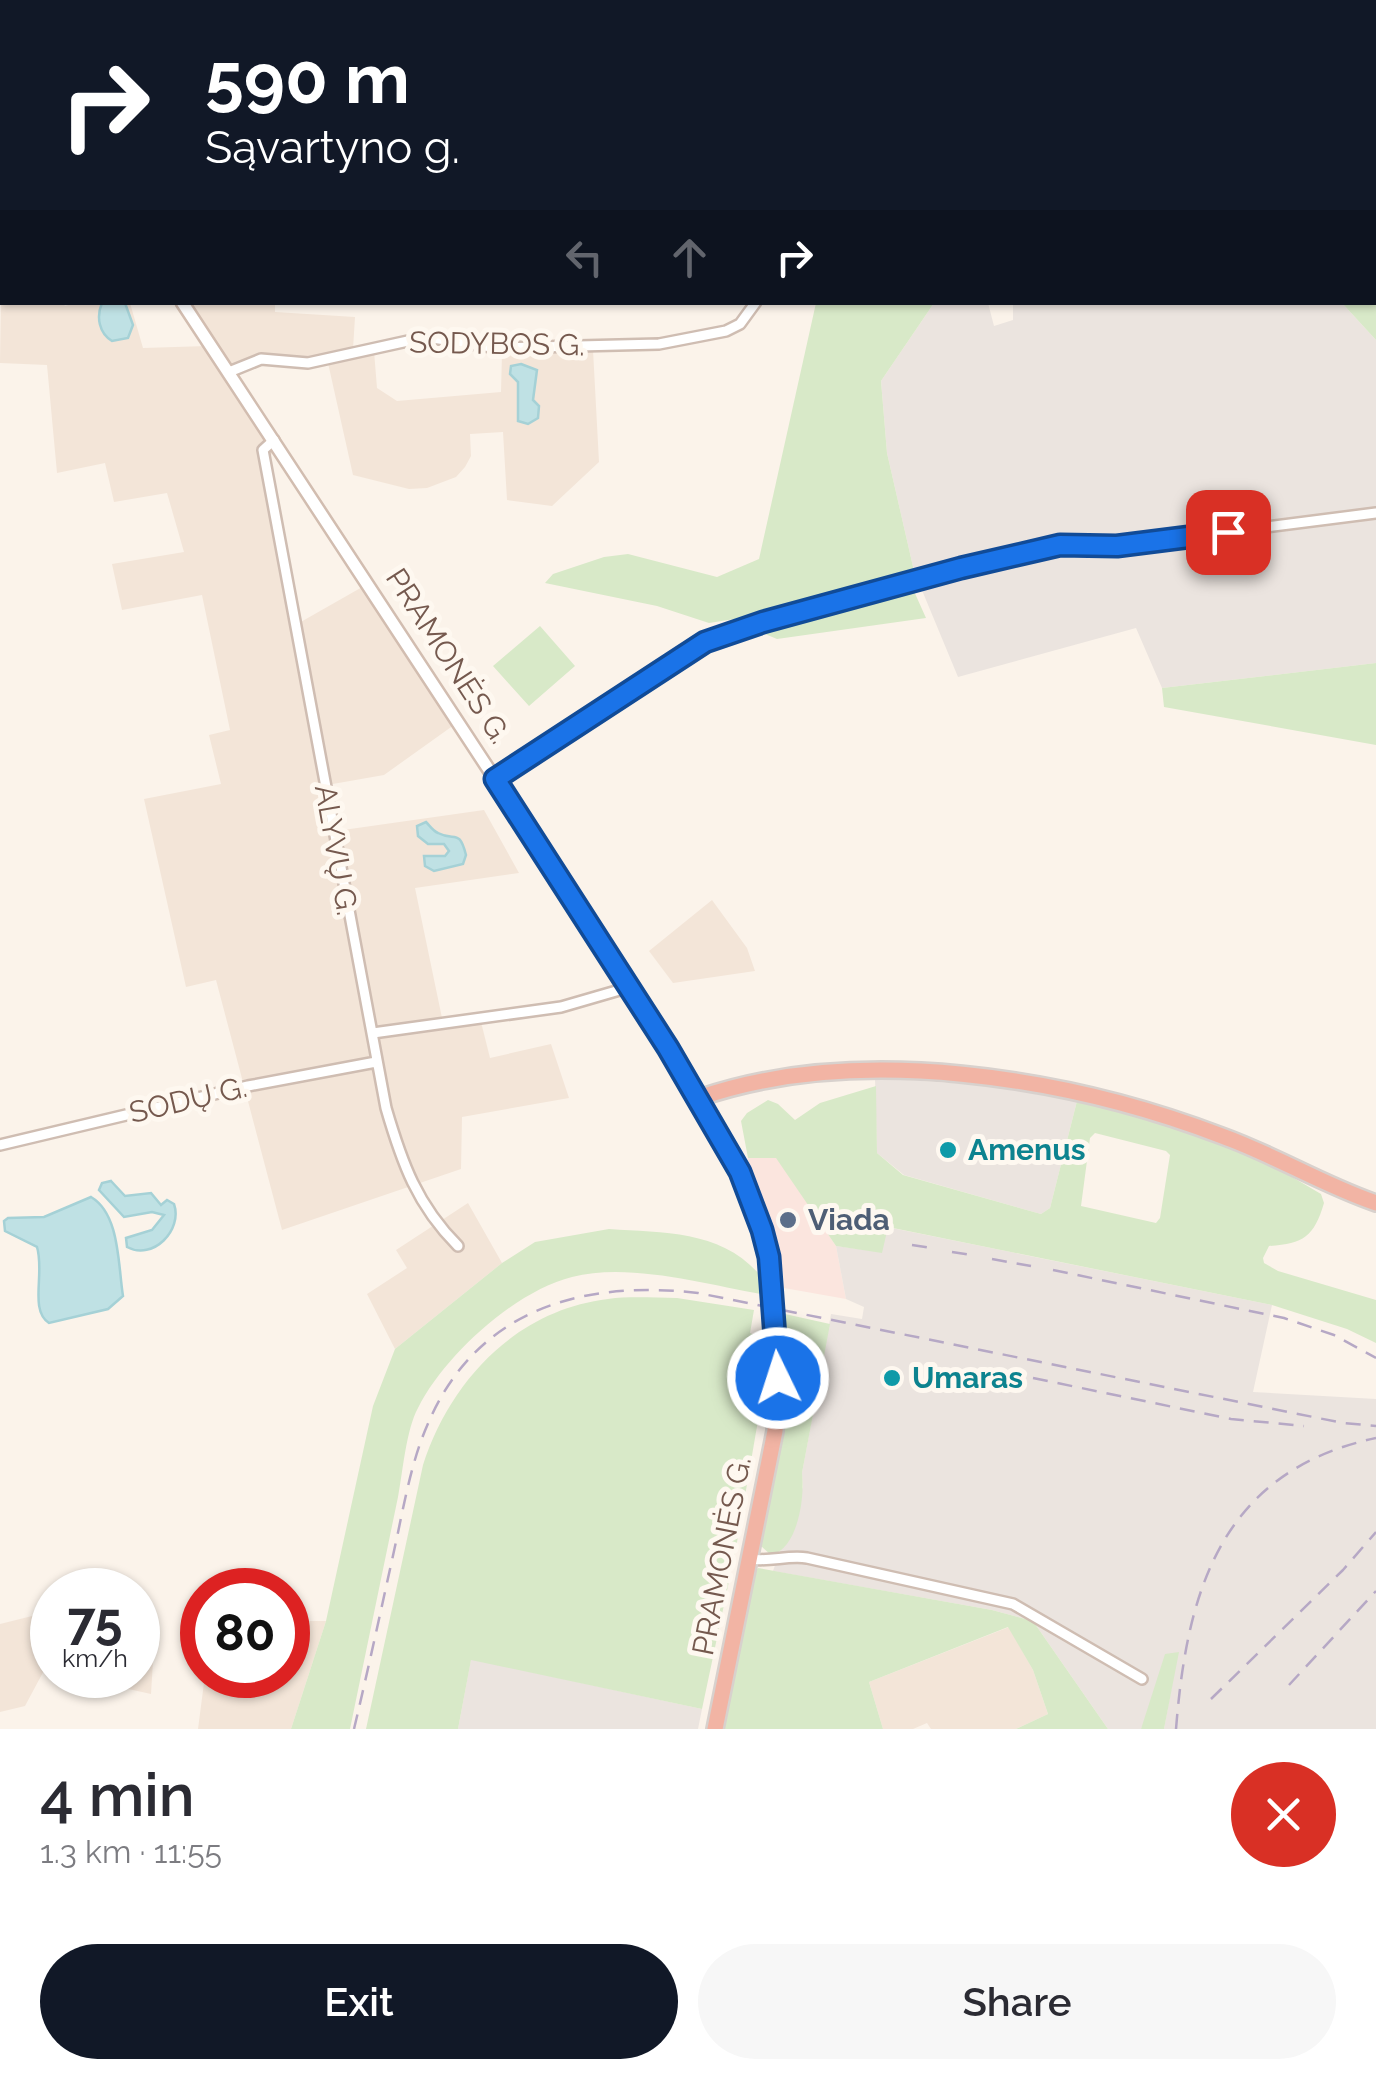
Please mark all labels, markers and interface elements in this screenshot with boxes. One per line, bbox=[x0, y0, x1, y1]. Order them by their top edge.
text: 590 m bbox=[205, 37, 410, 119]
icon: right bbox=[40, 40, 170, 170]
text: Sąvartyno g. bbox=[205, 121, 460, 174]
icon: left bbox=[557, 230, 612, 285]
icon: ahead bbox=[662, 230, 717, 285]
icon: right bbox=[767, 230, 822, 285]
street label: SODYBOS G. bbox=[409, 324, 585, 363]
pin bbox=[1186, 490, 1271, 575]
icon: arrive bbox=[1201, 505, 1256, 560]
street label: PRAMONĖS G. bbox=[379, 562, 518, 750]
street label: ALYVŲ G. bbox=[308, 782, 365, 918]
street label: SODŲ G. bbox=[126, 1069, 250, 1130]
place label: Amenus bbox=[968, 1132, 1086, 1167]
marker: Amenus bbox=[937, 1139, 959, 1161]
place label: Viada bbox=[808, 1202, 890, 1237]
marker: Viada bbox=[777, 1209, 799, 1231]
position arrow bbox=[726, 1326, 830, 1430]
place label: Umaras bbox=[912, 1360, 1023, 1395]
marker: Umaras bbox=[881, 1367, 903, 1389]
street label: PRAMONĖS G. bbox=[685, 1454, 758, 1658]
speed limit sign: 80 bbox=[180, 1568, 310, 1698]
text: 75 bbox=[67, 1591, 123, 1650]
text: km/h bbox=[62, 1643, 128, 1673]
text: 4 min bbox=[40, 1760, 195, 1830]
button: close bbox=[1231, 1762, 1336, 1867]
text: 1.3 km · 11:55 bbox=[40, 1833, 222, 1870]
button: Exit bbox=[40, 1944, 678, 2059]
button: Share bbox=[698, 1944, 1336, 2059]

